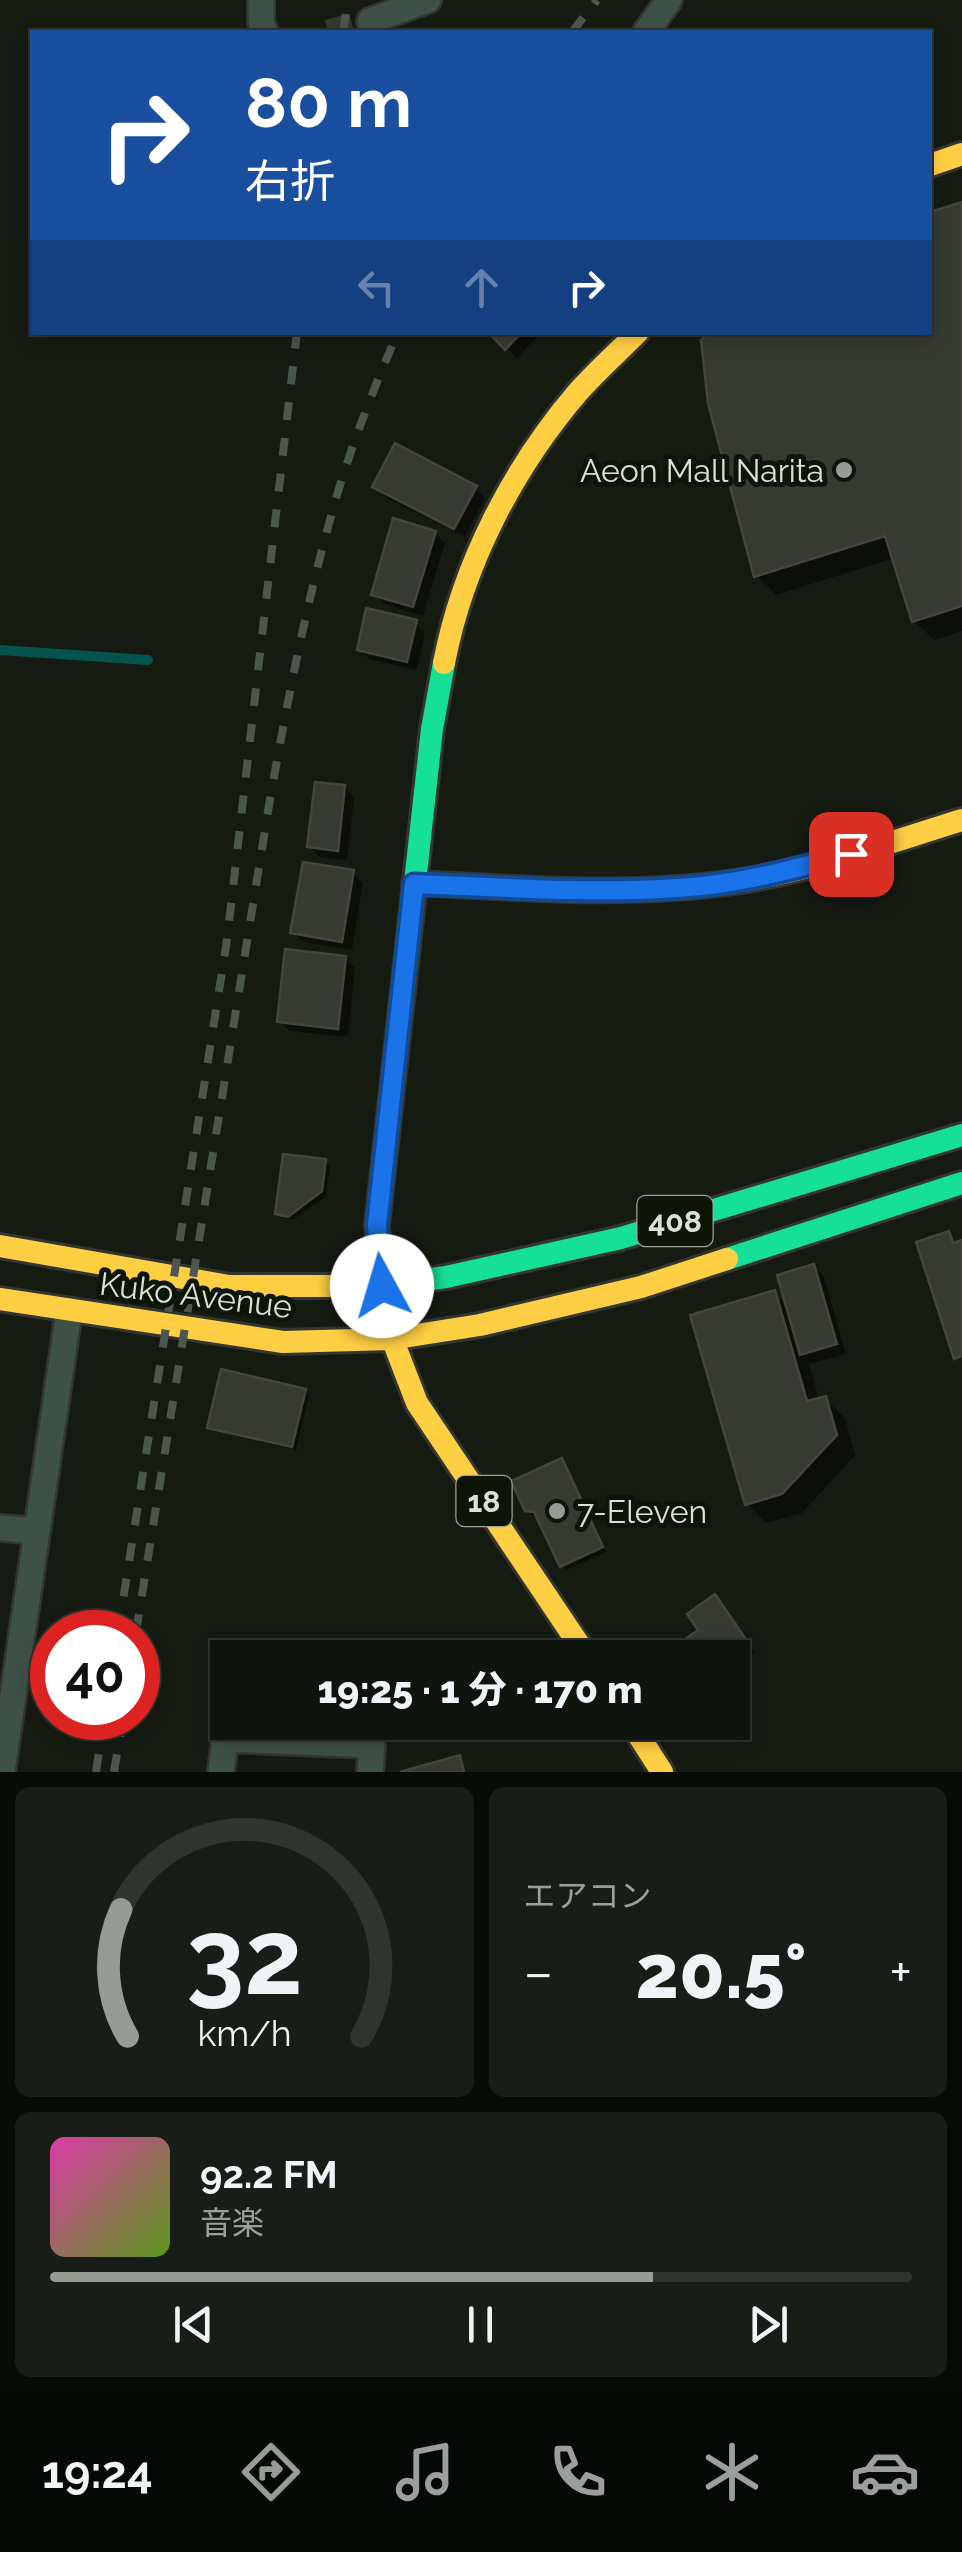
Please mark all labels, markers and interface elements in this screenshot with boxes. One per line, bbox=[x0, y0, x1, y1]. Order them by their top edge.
text: 80 m bbox=[245, 61, 412, 143]
icon: right bbox=[80, 70, 210, 200]
text: 右折 bbox=[245, 155, 335, 208]
icon: left bbox=[349, 260, 404, 315]
icon: ahead bbox=[454, 260, 509, 315]
icon: right bbox=[559, 260, 614, 315]
place label: Aeon Mall Narita bbox=[580, 452, 824, 489]
marker: Aeon Mall Narita bbox=[833, 459, 855, 481]
pin bbox=[809, 812, 894, 897]
icon: arrive bbox=[824, 827, 879, 882]
road number: 408 bbox=[638, 1196, 712, 1246]
position arrow bbox=[330, 1234, 434, 1338]
street label: Kuko Avenue bbox=[98, 1265, 294, 1325]
road number: 18 bbox=[456, 1476, 512, 1526]
place label: 7-Eleven bbox=[577, 1493, 707, 1530]
marker: 7-Eleven bbox=[546, 1500, 568, 1522]
speed limit sign: 40 bbox=[30, 1610, 160, 1740]
text: 19:25 · 1 分 · 170 m bbox=[317, 1667, 643, 1712]
text: エアコン bbox=[524, 1877, 652, 1914]
text: 32 bbox=[186, 1896, 303, 2018]
text: 20.5° bbox=[636, 1927, 807, 2016]
text: − bbox=[524, 1940, 553, 2005]
text: + bbox=[889, 1940, 912, 2005]
text: km/h bbox=[197, 2012, 291, 2054]
text: 92.2 FM bbox=[200, 2152, 338, 2197]
text: 音楽 bbox=[200, 2204, 264, 2241]
icon: previous bbox=[166, 2297, 221, 2352]
icon: pause bbox=[453, 2297, 508, 2352]
icon: next bbox=[741, 2297, 796, 2352]
icon: directions bbox=[236, 2437, 306, 2507]
icon: music bbox=[390, 2437, 460, 2507]
icon: phone bbox=[543, 2437, 613, 2507]
icon: climate bbox=[697, 2437, 767, 2507]
icon: car bbox=[850, 2437, 920, 2507]
text: 19:24 bbox=[42, 2446, 153, 2499]

